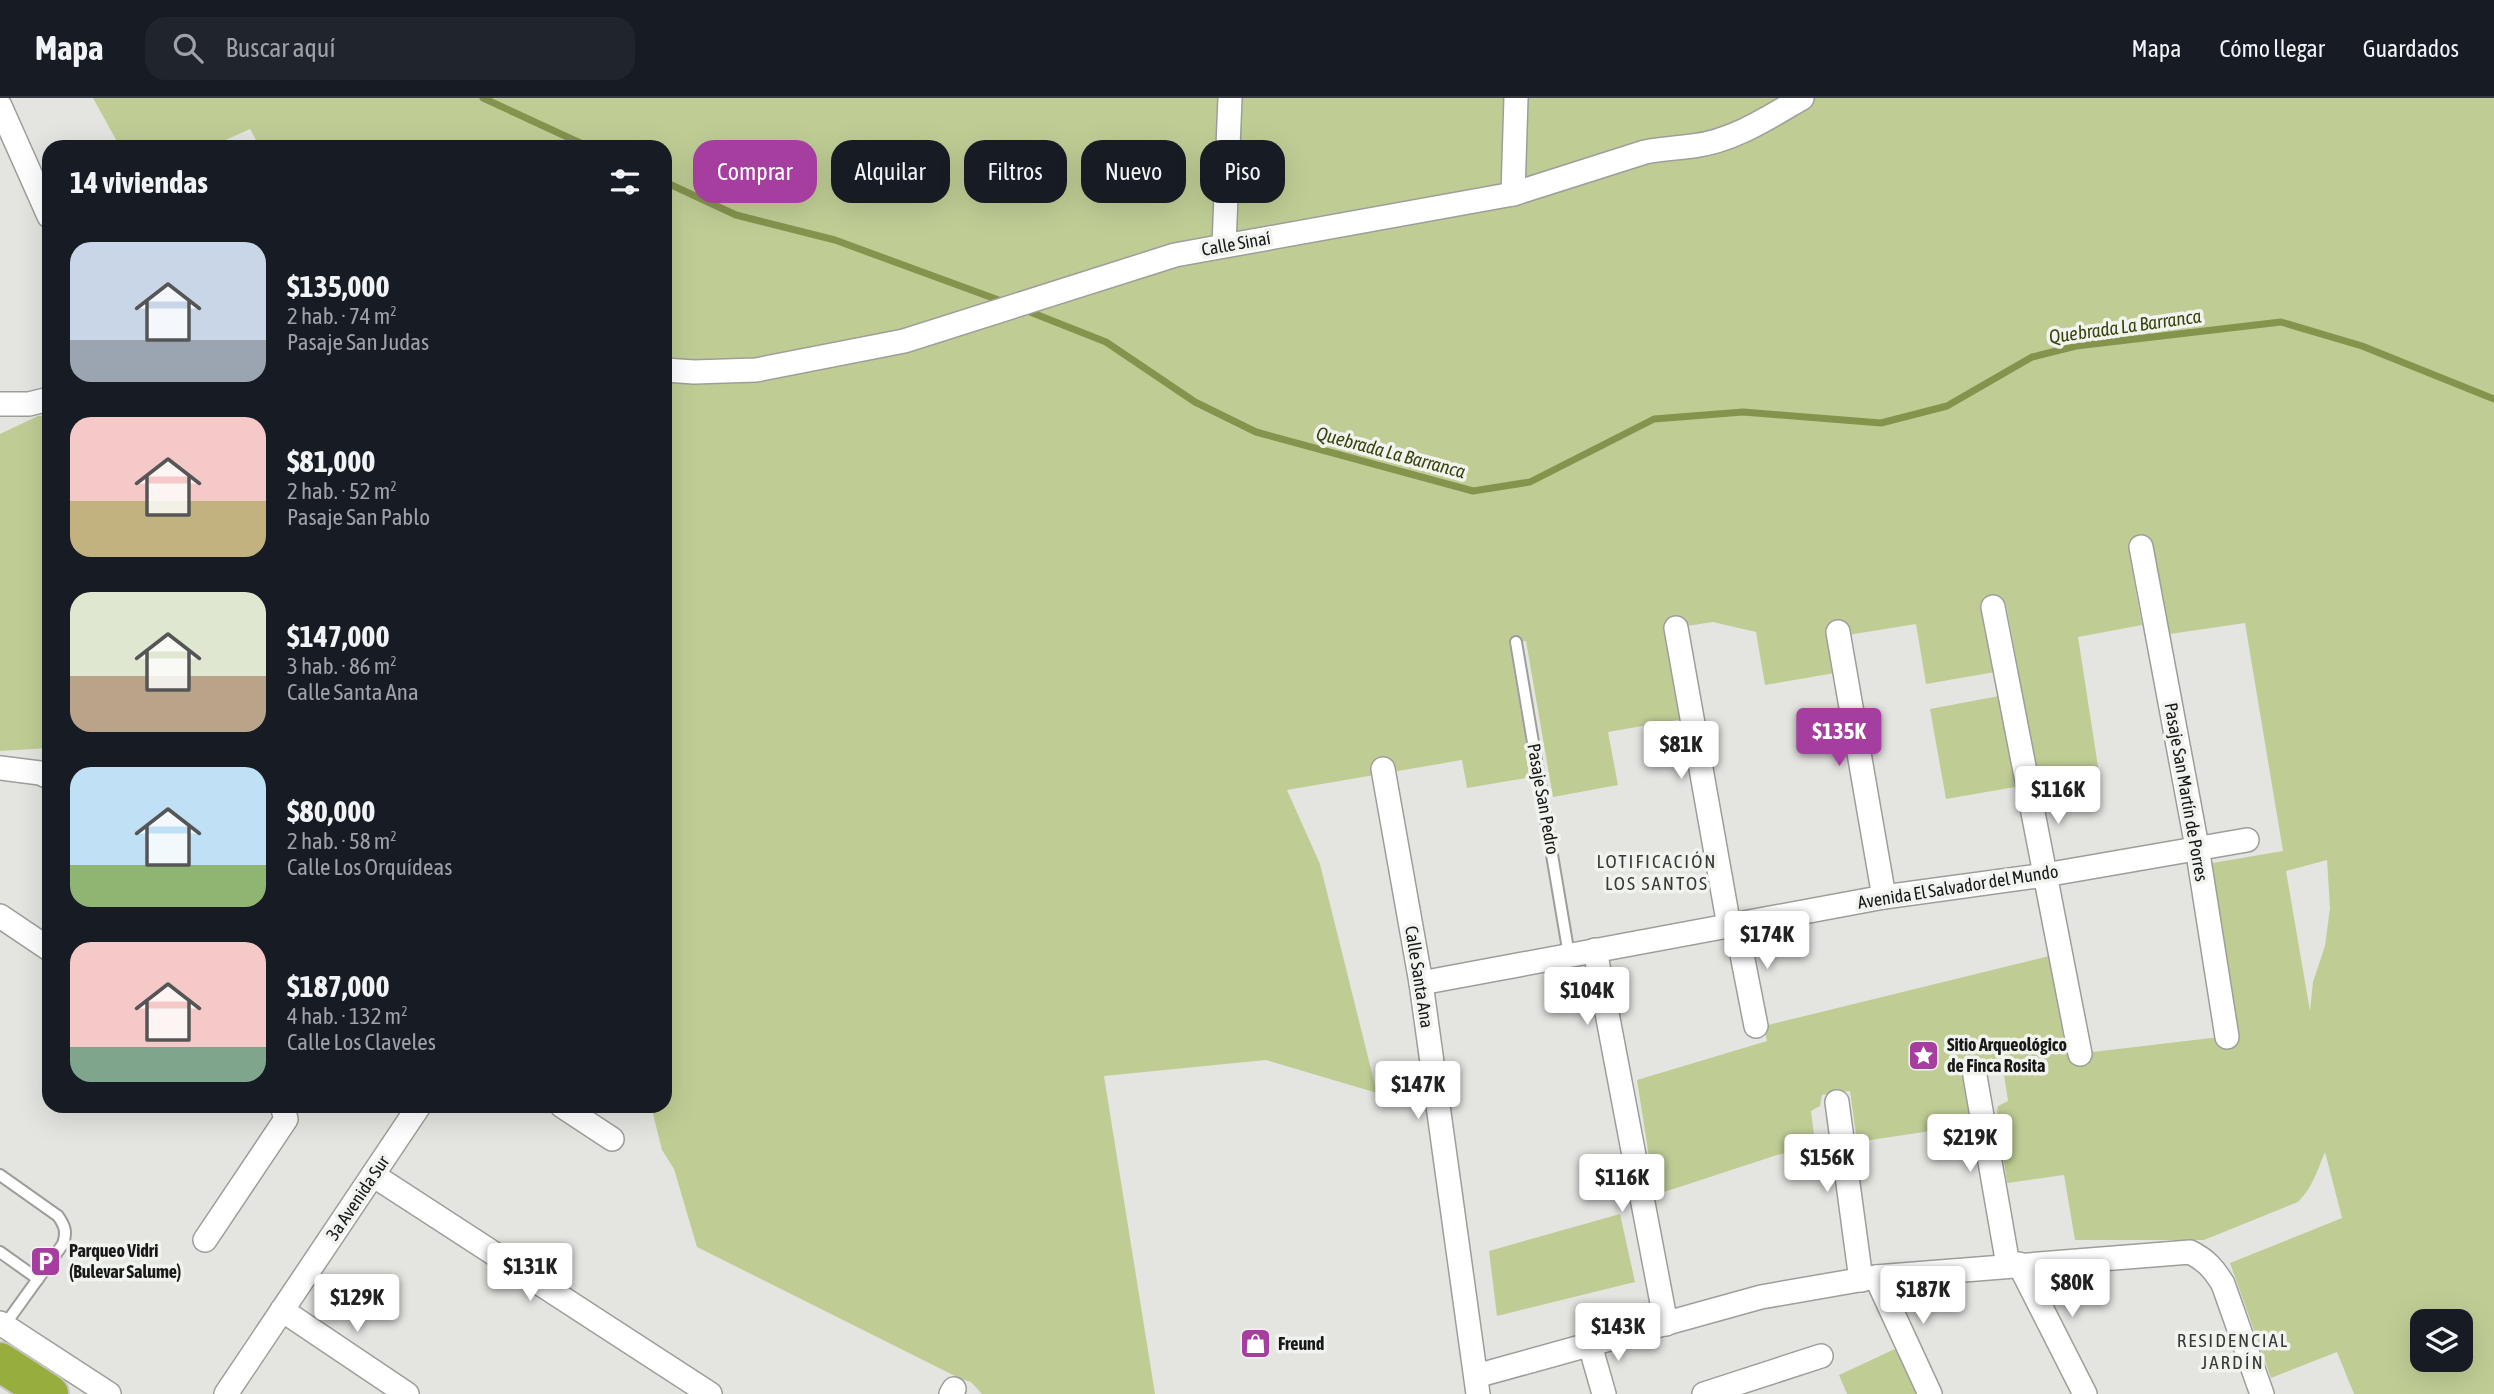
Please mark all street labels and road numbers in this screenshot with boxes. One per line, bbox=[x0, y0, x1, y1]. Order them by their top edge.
street label: Calle Sinaí bbox=[1200, 227, 1272, 260]
street label: Pasaje San Martín de Porres bbox=[2160, 701, 2213, 883]
street label: Pasaje San Pedro bbox=[1523, 742, 1564, 856]
street label: Avenida El Salvador del Mundo bbox=[1856, 860, 2060, 913]
street label: Calle Santa Ana bbox=[1401, 924, 1438, 1029]
street label: 3a Avenida Sur bbox=[322, 1151, 394, 1244]

